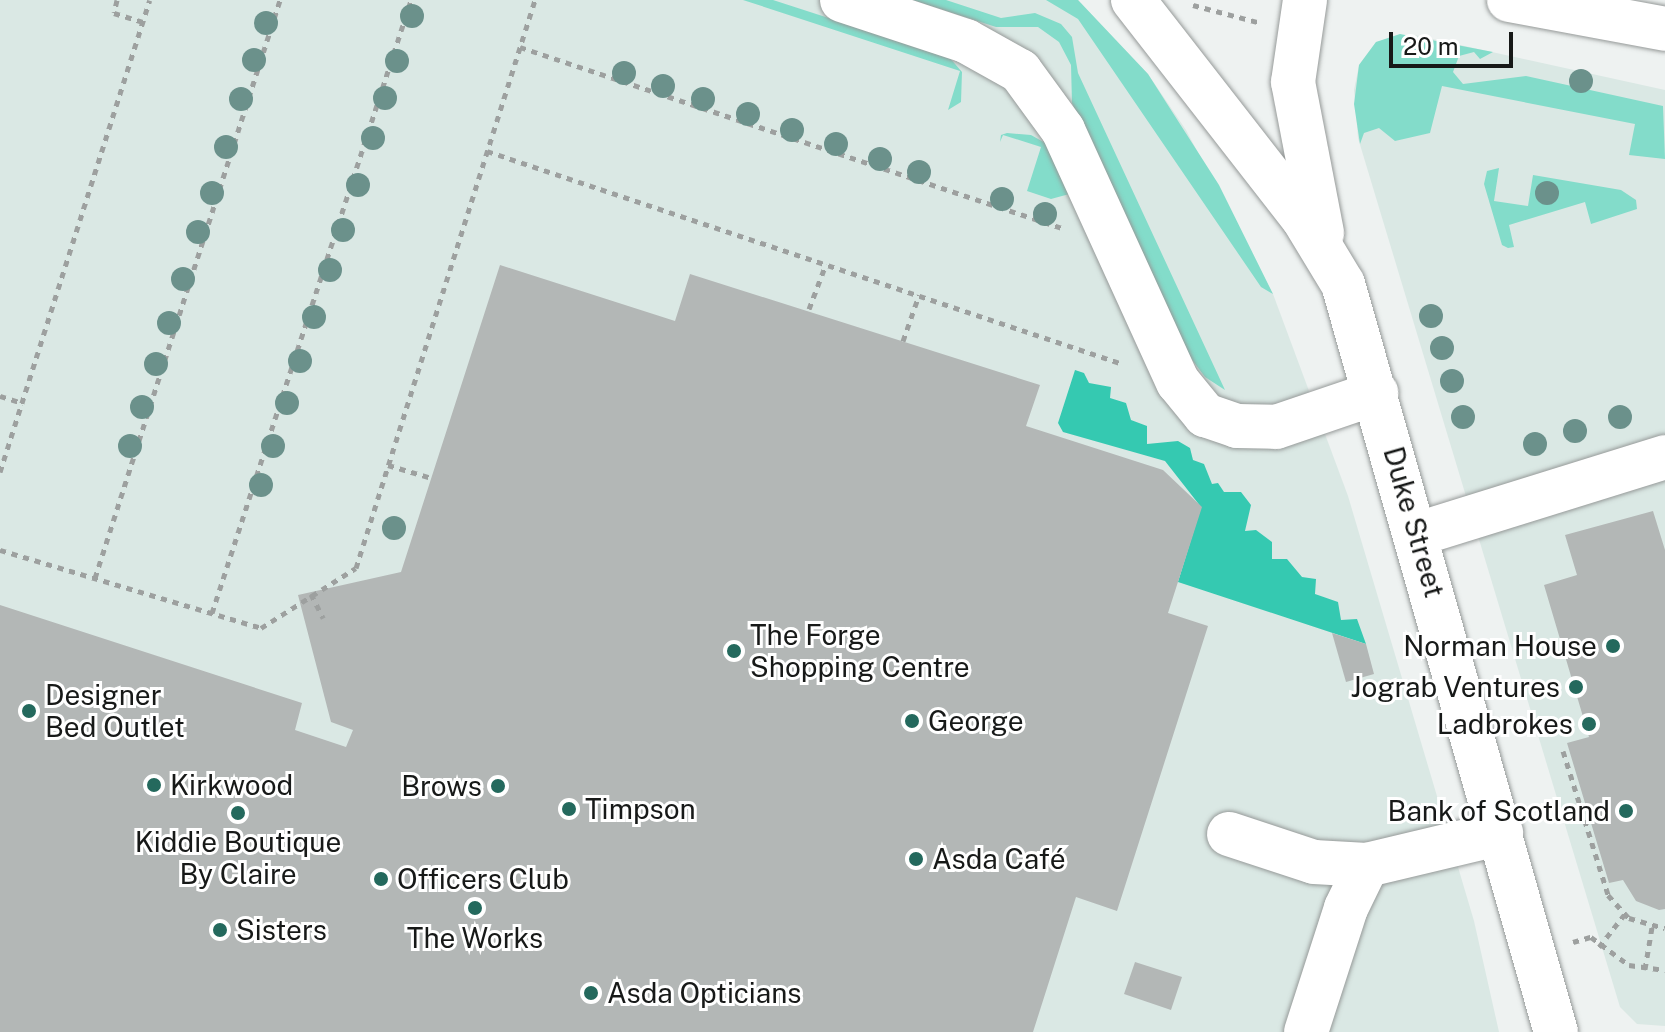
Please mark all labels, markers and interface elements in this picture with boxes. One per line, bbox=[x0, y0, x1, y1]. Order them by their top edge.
scale bar bbox=[1393, 16, 1517, 66]
text: 20 m bbox=[1403, 32, 1459, 60]
street label: Duke Street bbox=[1376, 443, 1452, 601]
place label: The Forge Shopping Centre bbox=[750, 618, 970, 684]
place label: Norman House bbox=[1403, 629, 1597, 663]
marker: Norman House bbox=[1604, 637, 1622, 655]
marker: The Forge Shopping Centre bbox=[725, 642, 743, 660]
place label: Jograb Ventures bbox=[1350, 670, 1560, 704]
place label: Designer Bed Outlet bbox=[45, 678, 185, 744]
marker: Jograb Ventures bbox=[1567, 678, 1585, 696]
marker: Designer Bed Outlet bbox=[20, 702, 38, 720]
place label: George bbox=[928, 704, 1024, 738]
place label: Ladbrokes bbox=[1437, 707, 1573, 741]
marker: George bbox=[903, 712, 921, 730]
marker: Ladbrokes bbox=[1580, 715, 1598, 733]
place label: Kirkwood bbox=[170, 768, 293, 802]
place label: Brows bbox=[401, 769, 482, 803]
marker: Kirkwood bbox=[145, 776, 163, 794]
marker: Brows bbox=[489, 777, 507, 795]
place label: Timpson bbox=[585, 792, 696, 826]
place label: Bank of Scotland bbox=[1387, 794, 1610, 828]
marker: Timpson bbox=[560, 800, 578, 818]
marker: Bank of Scotland bbox=[1617, 802, 1635, 820]
marker: Kiddie Boutique By Claire bbox=[229, 804, 247, 822]
place label: Kiddie Boutique By Claire bbox=[135, 825, 341, 891]
place label: Asda Café bbox=[932, 842, 1065, 876]
marker: Asda Café bbox=[907, 850, 925, 868]
place label: Officers Club bbox=[397, 862, 569, 896]
marker: Officers Club bbox=[372, 870, 390, 888]
marker: The Works bbox=[466, 899, 484, 917]
place label: Sisters bbox=[236, 913, 327, 947]
marker: Sisters bbox=[211, 921, 229, 939]
place label: The Works bbox=[406, 921, 544, 955]
place label: Asda Opticians bbox=[607, 976, 801, 1010]
marker: Asda Opticians bbox=[582, 984, 600, 1002]

